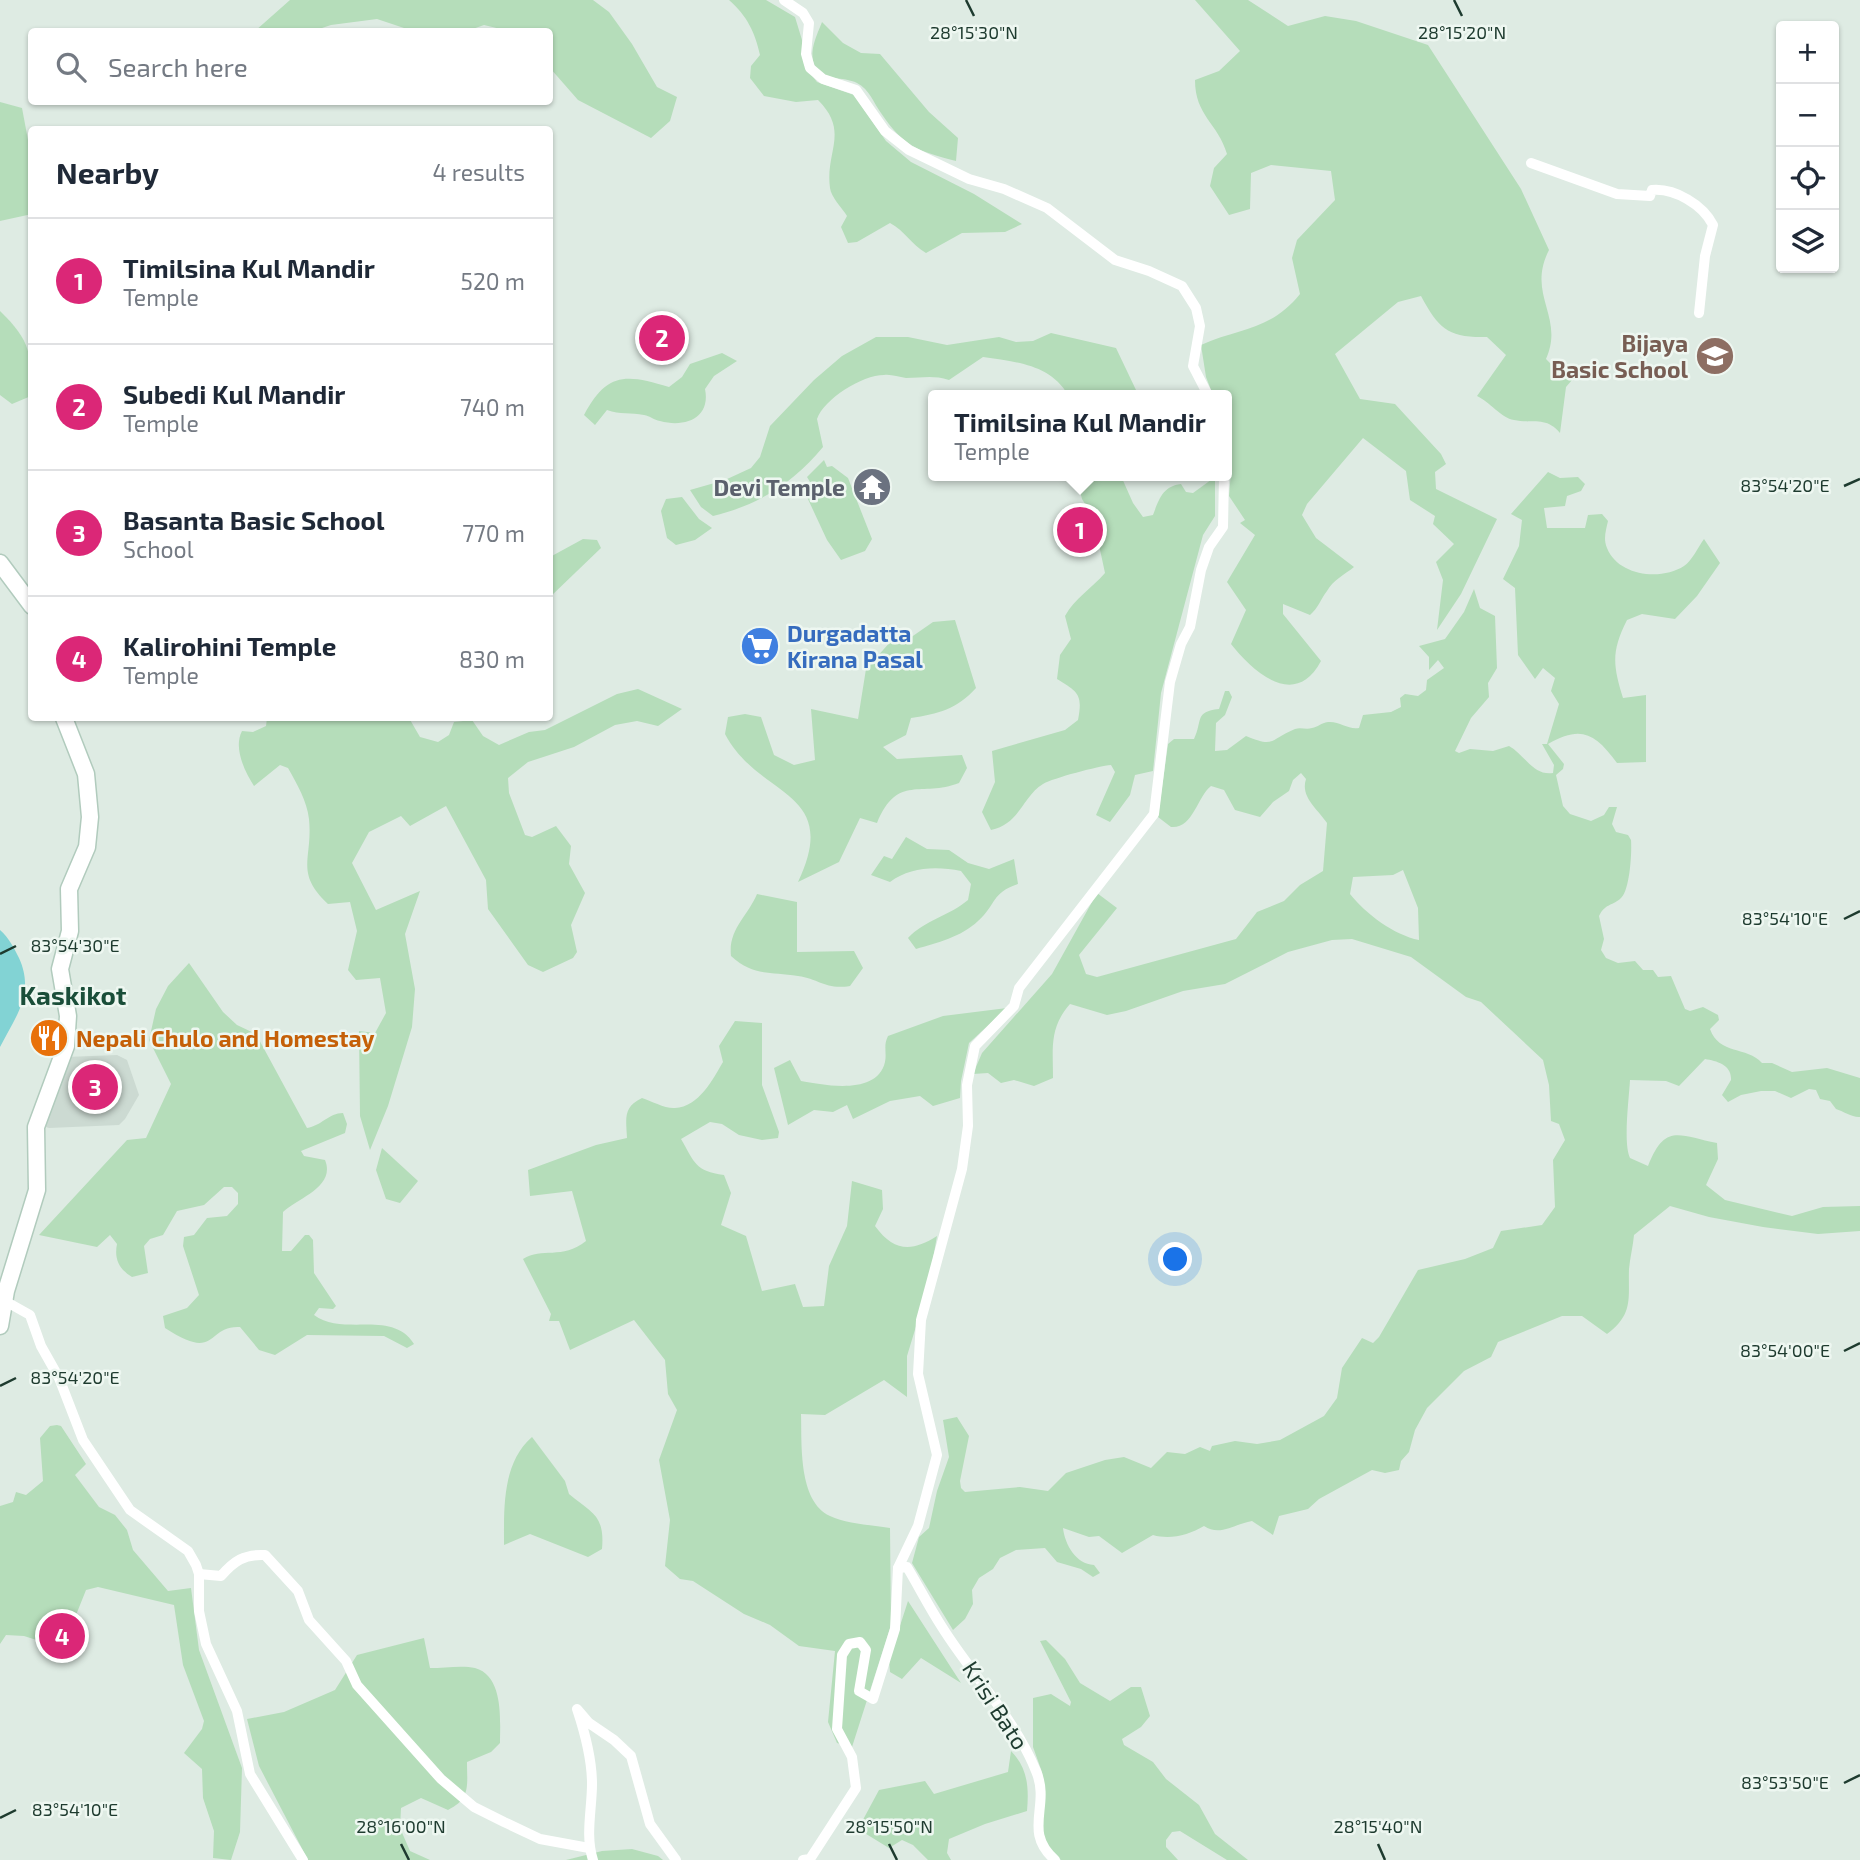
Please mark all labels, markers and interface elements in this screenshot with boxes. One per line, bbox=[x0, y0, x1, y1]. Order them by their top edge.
text: 28°15'30"N bbox=[930, 21, 1018, 43]
text: 28°15'20"N bbox=[1418, 21, 1506, 43]
map controls bbox=[1776, 21, 1839, 273]
button: + bbox=[1776, 21, 1839, 84]
search box bbox=[28, 28, 553, 105]
icon: search bbox=[52, 48, 90, 86]
text: Search here bbox=[108, 51, 248, 82]
button: − bbox=[1776, 84, 1839, 147]
button: locate bbox=[1776, 147, 1839, 210]
text: Nearby bbox=[56, 154, 159, 190]
text: 4 results bbox=[433, 158, 525, 186]
button: layers bbox=[1776, 210, 1839, 273]
text: Timilsina Kul Mandir bbox=[123, 252, 375, 283]
text: 1 bbox=[74, 267, 84, 295]
text: 520 m bbox=[461, 267, 525, 295]
text: Temple bbox=[123, 283, 199, 311]
pin: 2 bbox=[639, 312, 685, 364]
place label: Bijaya Basic School bbox=[1551, 329, 1688, 383]
school or university icon: Bijaya Basic School bbox=[1694, 335, 1736, 377]
text: Subedi Kul Mandir bbox=[123, 378, 345, 409]
popup bbox=[928, 390, 1232, 481]
text: 2 bbox=[72, 393, 86, 421]
text: 740 m bbox=[460, 393, 525, 421]
text: Timilsina Kul Mandir bbox=[954, 406, 1206, 437]
text: Temple bbox=[123, 409, 199, 437]
text: Temple bbox=[954, 437, 1030, 465]
temple icon: Devi Temple bbox=[851, 466, 893, 508]
place label: Devi Temple bbox=[714, 473, 845, 501]
text: 83°54'20"E bbox=[1740, 474, 1830, 496]
text: Basanta Basic School bbox=[123, 504, 384, 535]
pin: 1 bbox=[1057, 504, 1103, 556]
text: 3 bbox=[72, 519, 86, 547]
text: 770 m bbox=[462, 519, 525, 547]
text: School bbox=[123, 535, 193, 563]
place label: Durgadatta Kirana Pasal bbox=[787, 619, 923, 673]
supermarket icon: Durgadatta Kirana Pasal bbox=[739, 625, 781, 667]
text: Kalirohini Temple bbox=[123, 630, 336, 661]
text: 4 bbox=[72, 645, 86, 673]
text: 830 m bbox=[459, 645, 525, 673]
text: Temple bbox=[123, 661, 199, 689]
text: 83°54'10"E bbox=[1742, 907, 1828, 929]
text: 83°54'30"E bbox=[30, 934, 120, 956]
district label: Kaskikot bbox=[20, 979, 127, 1010]
restaurant icon: Nepali Chulo and Homestay bbox=[28, 1017, 70, 1059]
place label: Nepali Chulo and Homestay bbox=[76, 1024, 374, 1052]
pin: 3 bbox=[72, 1061, 118, 1113]
your location bbox=[1158, 1242, 1192, 1276]
text: 83°54'00"E bbox=[1740, 1339, 1830, 1361]
text: 83°54'20"E bbox=[30, 1366, 120, 1388]
pin: 4 bbox=[39, 1610, 85, 1662]
street label: Krisi Bato bbox=[957, 1656, 1035, 1754]
text: 83°53'50"E bbox=[1741, 1771, 1829, 1793]
text: 83°54'10"E bbox=[32, 1798, 118, 1820]
text: 28°16'00"N bbox=[356, 1815, 446, 1837]
text: 28°15'50"N bbox=[845, 1815, 933, 1837]
text: 28°15'40"N bbox=[1334, 1815, 1422, 1837]

